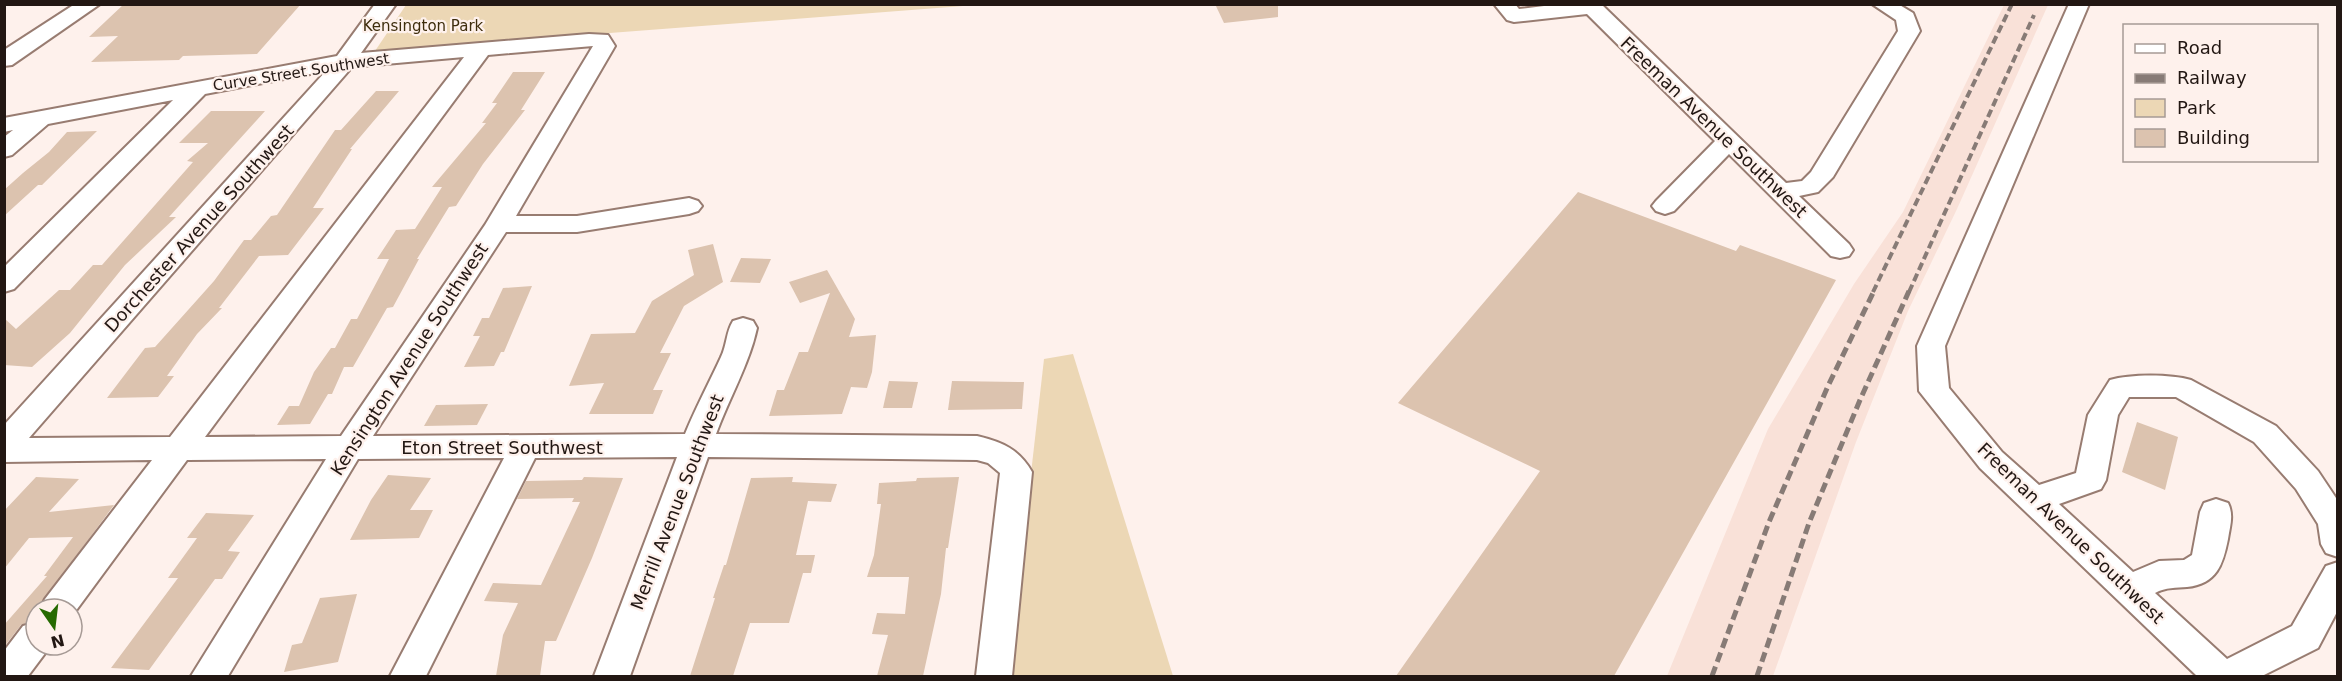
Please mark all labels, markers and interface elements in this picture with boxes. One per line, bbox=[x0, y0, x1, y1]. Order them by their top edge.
park label: Kensington Park bbox=[363, 17, 484, 35]
legend bbox=[2123, 24, 2318, 162]
street label: Freeman Avenue Southwest bbox=[1616, 32, 1812, 222]
text: Road bbox=[2177, 37, 2222, 58]
street label: Curve Street Southwest bbox=[212, 49, 391, 95]
text: Railway bbox=[2177, 67, 2247, 88]
text: Park bbox=[2177, 97, 2216, 118]
street label: Dorchester Avenue Southwest bbox=[100, 120, 298, 336]
text: Building bbox=[2177, 127, 2250, 148]
street label: Kensington Avenue Southwest bbox=[326, 239, 492, 479]
street label: Merrill Avenue Southwest bbox=[626, 391, 728, 613]
street label: Eton Street Southwest bbox=[401, 437, 603, 458]
street label: Freeman Avenue Southwest bbox=[1973, 438, 2169, 628]
north arrow bbox=[24, 597, 84, 657]
text: N bbox=[49, 630, 66, 652]

